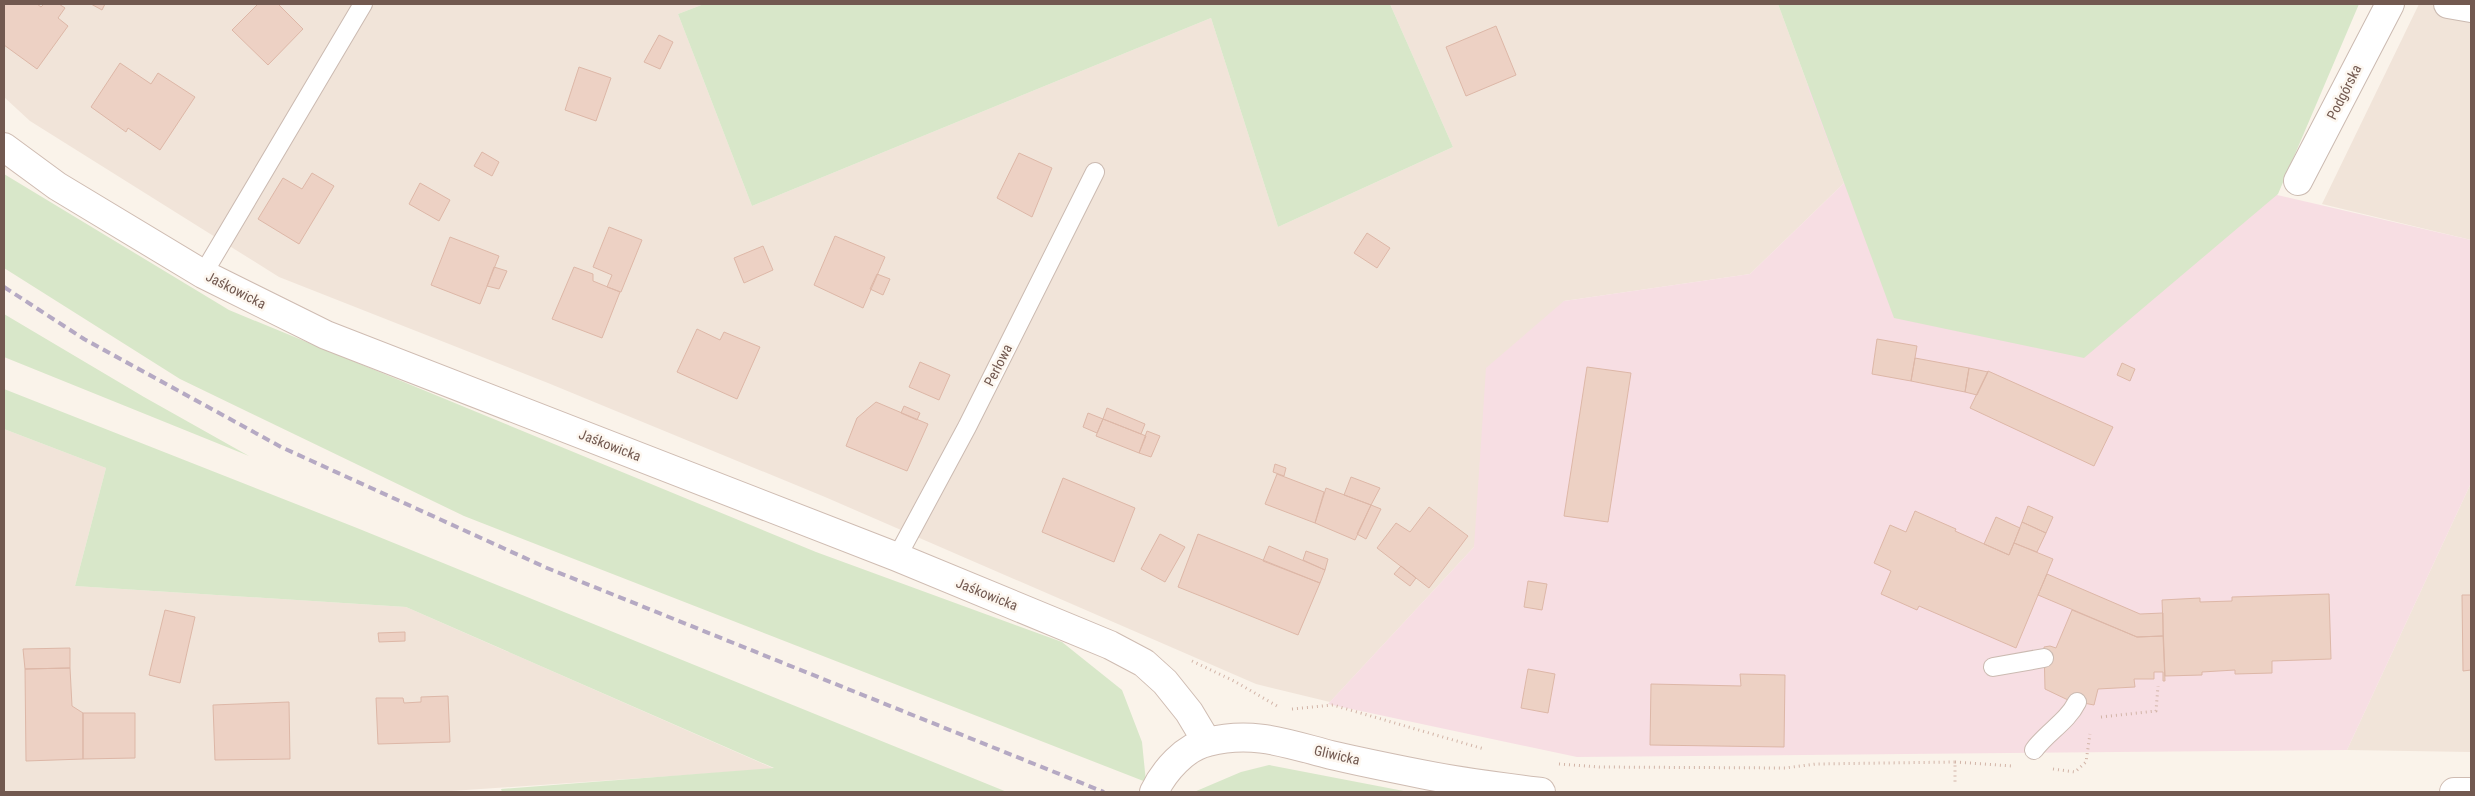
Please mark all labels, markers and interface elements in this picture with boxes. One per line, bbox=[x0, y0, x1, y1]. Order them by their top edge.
street label: Podgórska bbox=[2323, 62, 2365, 122]
street label: Jaśkowicka bbox=[203, 268, 269, 312]
street label: Perłowa bbox=[981, 341, 1015, 389]
street label: Jaśkowicka bbox=[577, 426, 643, 464]
street label: Jaśkowicka bbox=[954, 574, 1020, 614]
street label: Gliwicka bbox=[1313, 742, 1361, 768]

